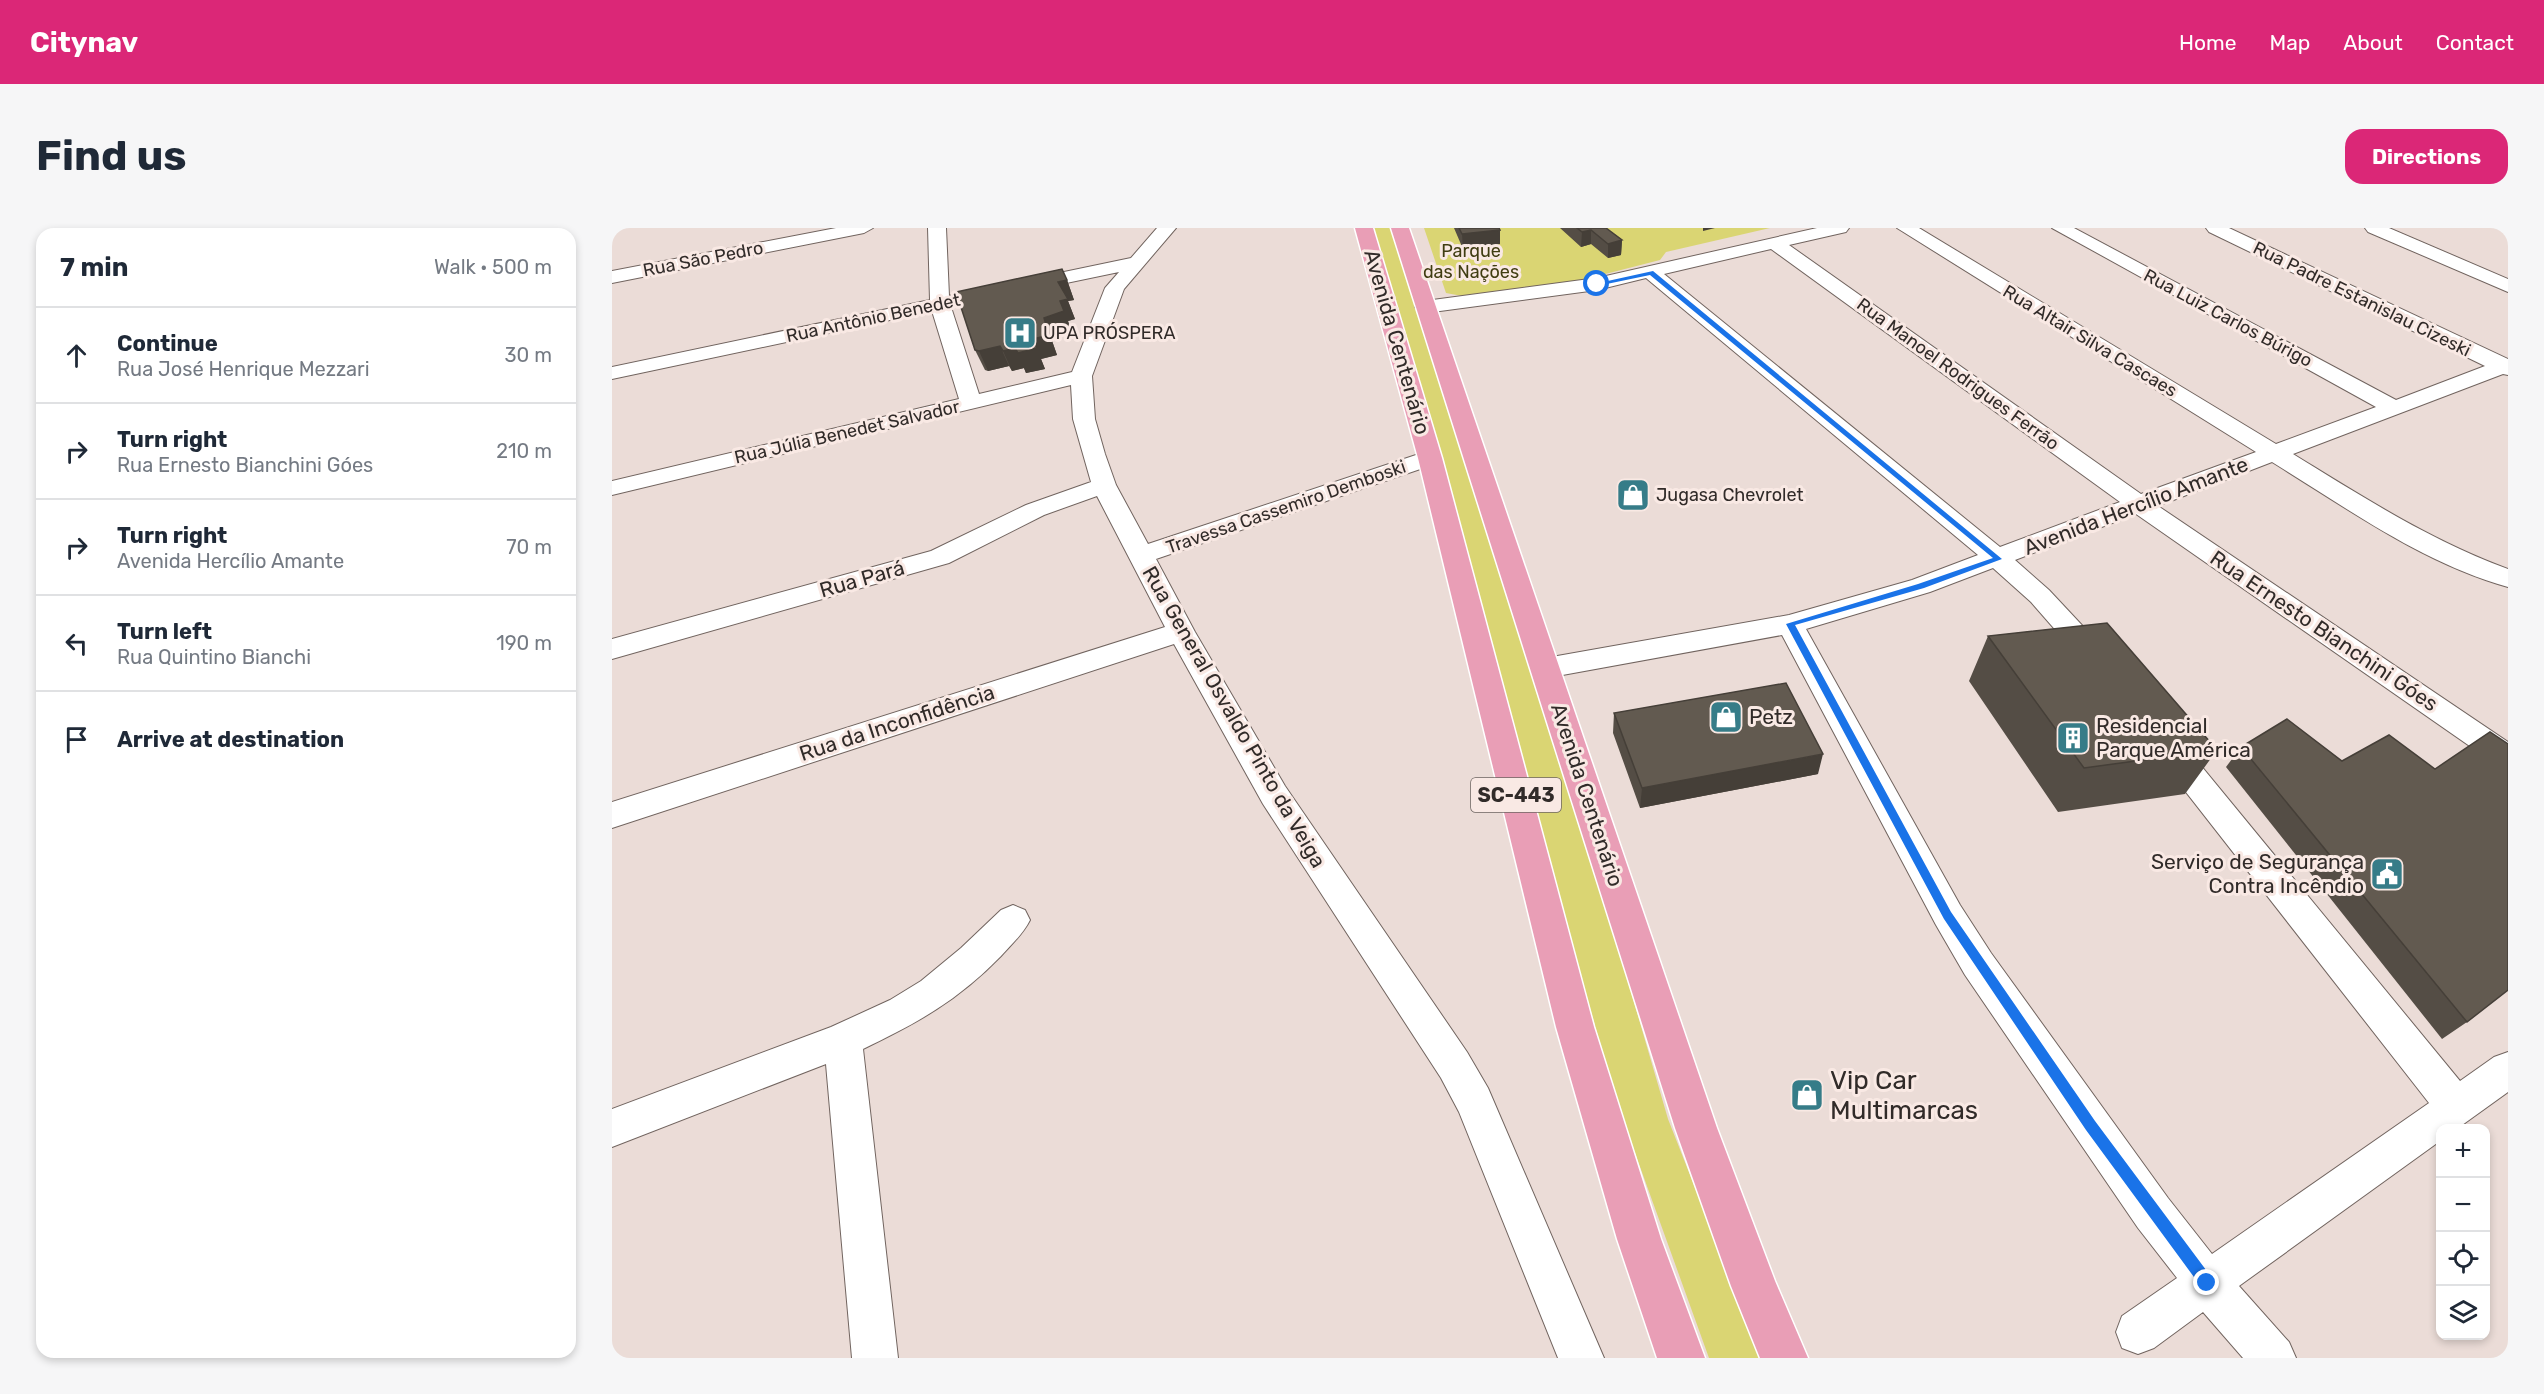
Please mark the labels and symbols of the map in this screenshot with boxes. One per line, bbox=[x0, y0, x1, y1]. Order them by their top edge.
street label: Rua São Pedro bbox=[641, 237, 765, 281]
street label: Rua Padre Estanislau Cizeski bbox=[2250, 237, 2474, 361]
park label: Parque das Nações bbox=[1423, 240, 1519, 283]
street label: Avenida Centenário bbox=[1359, 247, 1436, 437]
street label: Rua Luiz Carlos Búrigo bbox=[2140, 264, 2316, 372]
route start bbox=[1583, 270, 1609, 296]
street label: Rua Altair Silva Cascaes bbox=[1999, 280, 2181, 402]
street label: Rua Antônio Benedet bbox=[784, 289, 962, 347]
street label: Rua Manoel Rodrigues Ferrão bbox=[1853, 293, 2063, 455]
hospital icon: UPA PRÓSPERA bbox=[1002, 315, 1038, 351]
place label: UPA PRÓSPERA bbox=[1043, 322, 1175, 344]
street label: Rua Júlia Benedet Salvador bbox=[732, 395, 962, 469]
street label: Avenida Hercílio Amante bbox=[2020, 451, 2252, 560]
street label: Travessa Cassemiro Demboski bbox=[1163, 456, 1409, 558]
shop icon: Jugasa Chevrolet bbox=[1615, 477, 1651, 513]
place label: Jugasa Chevrolet bbox=[1656, 484, 1804, 506]
street label: Rua Ernesto Bianchini Góes bbox=[2206, 545, 2443, 716]
street label: Rua Pará bbox=[816, 554, 907, 603]
street label: Rua General Osvaldo Pinto da Veiga bbox=[1138, 561, 1331, 872]
street label: Rua da Inconfidência bbox=[796, 679, 998, 766]
shop icon: Petz bbox=[1708, 699, 1744, 735]
street label: Avenida Centenário bbox=[1546, 700, 1629, 890]
place label: Petz bbox=[1749, 704, 1793, 729]
place label: Residencial Parque América bbox=[2096, 713, 2251, 762]
building icon: Residencial Parque América bbox=[2055, 720, 2091, 756]
road number: SC-443 bbox=[1471, 778, 1561, 812]
place label: Serviço de Segurança Contra Incêndio bbox=[2151, 849, 2364, 898]
public building icon: Serviço de Segurança Contra Incêndio bbox=[2369, 856, 2405, 892]
place label: Vip Car Multimarcas bbox=[1830, 1065, 1978, 1126]
shop icon: Vip Car Multimarcas bbox=[1789, 1077, 1825, 1113]
route end bbox=[2193, 1269, 2219, 1295]

